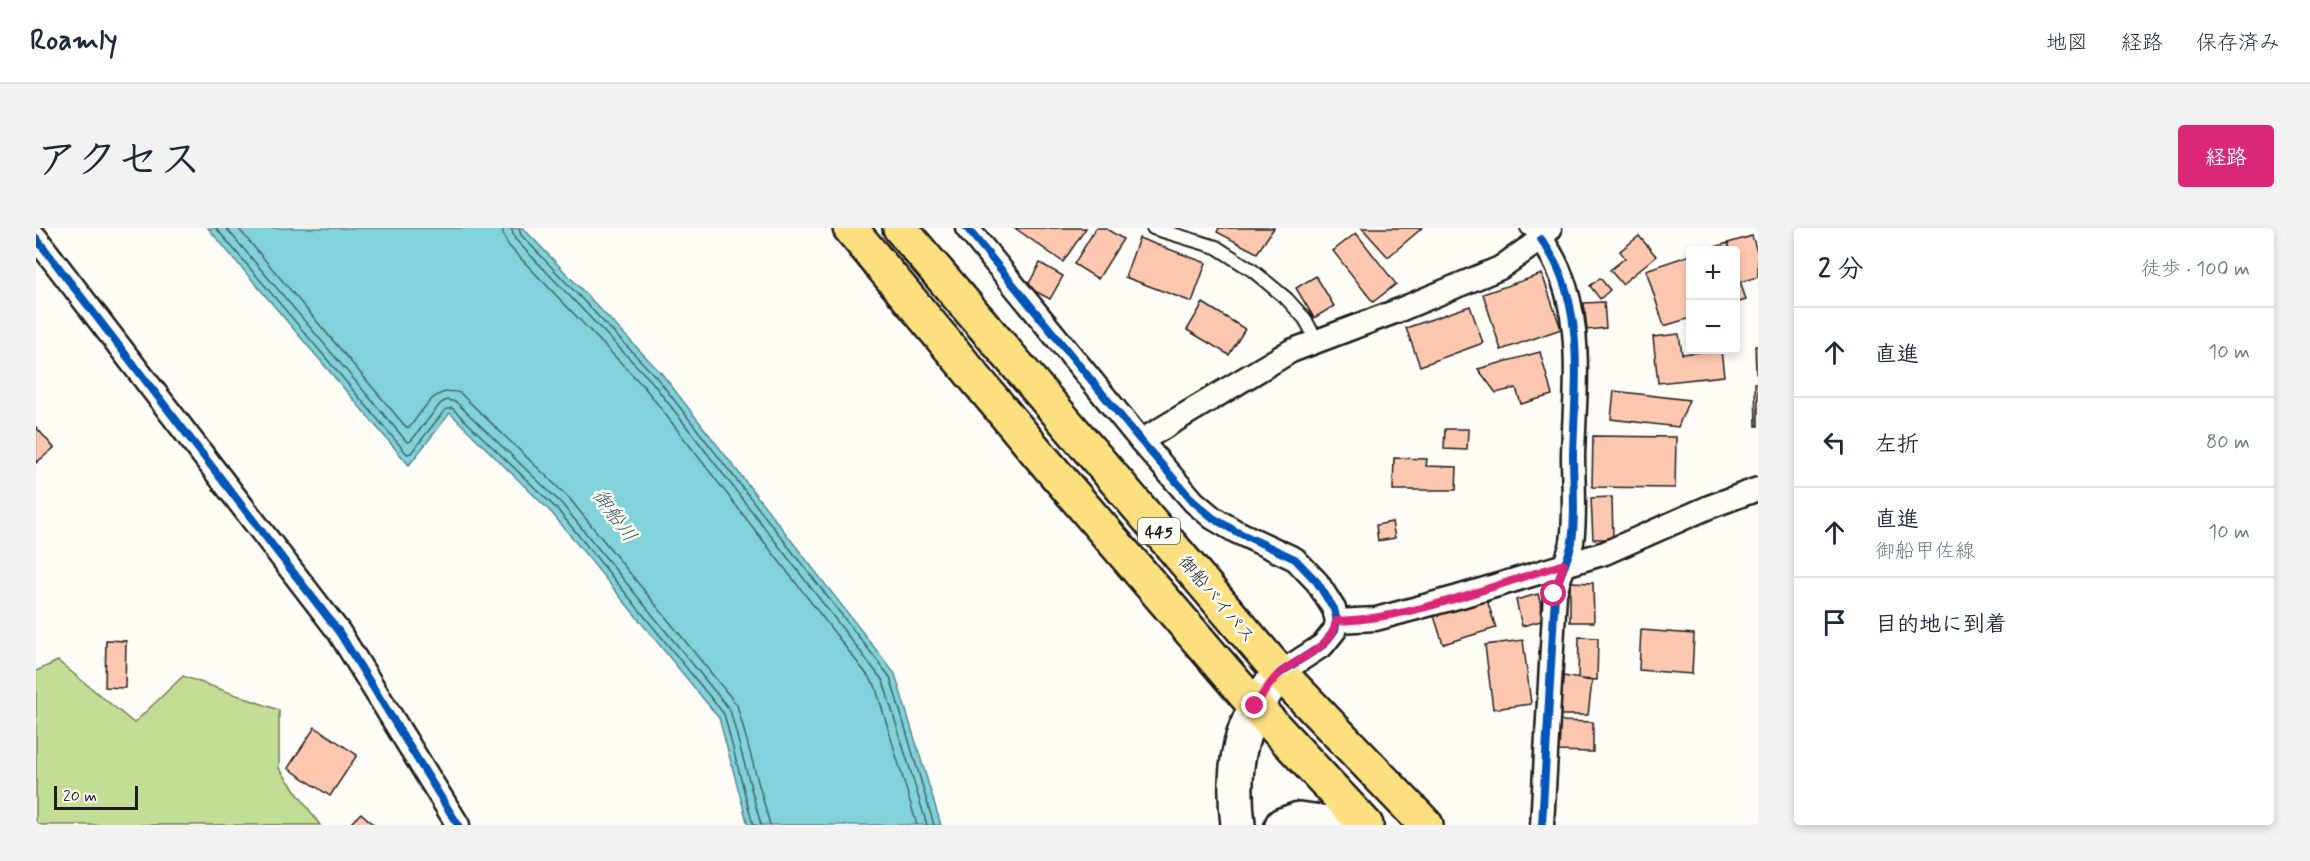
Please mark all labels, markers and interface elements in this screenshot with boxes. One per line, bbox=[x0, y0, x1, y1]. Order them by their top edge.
text: Roamly bbox=[30, 23, 118, 60]
text: 地図 bbox=[2046, 29, 2088, 57]
text: 経路 bbox=[2121, 29, 2163, 57]
text: 保存済み bbox=[2196, 29, 2280, 57]
button: 経路 bbox=[2178, 125, 2274, 187]
text: アクセス bbox=[36, 134, 201, 189]
map controls bbox=[1686, 246, 1740, 354]
button: + bbox=[1686, 246, 1740, 300]
text: 2 分 bbox=[1818, 253, 1864, 287]
text: 徒歩 · 100 m bbox=[2141, 256, 2250, 283]
button: − bbox=[1686, 300, 1740, 354]
icon: ahead bbox=[1818, 336, 1851, 369]
text: 10 m bbox=[2208, 339, 2250, 366]
text: 直進 bbox=[1875, 341, 1919, 369]
icon: left bbox=[1818, 426, 1851, 459]
text: 80 m bbox=[2206, 429, 2250, 456]
text: 左折 bbox=[1875, 431, 1919, 459]
water label: 御船川 bbox=[585, 484, 642, 548]
text: 直進 bbox=[1875, 506, 1919, 534]
icon: ahead bbox=[1818, 516, 1851, 549]
road number: 445 bbox=[1138, 518, 1180, 544]
text: 10 m bbox=[2208, 519, 2250, 546]
text: 御船甲佐線 bbox=[1875, 538, 1975, 565]
street label: 御船バイパス bbox=[1172, 551, 1260, 649]
route start bbox=[1540, 580, 1566, 606]
icon: arrive bbox=[1818, 606, 1851, 639]
text: 目的地に到着 bbox=[1875, 611, 2007, 639]
route end bbox=[1241, 692, 1267, 718]
scale bar bbox=[54, 783, 138, 810]
text: 20 m bbox=[63, 786, 97, 807]

